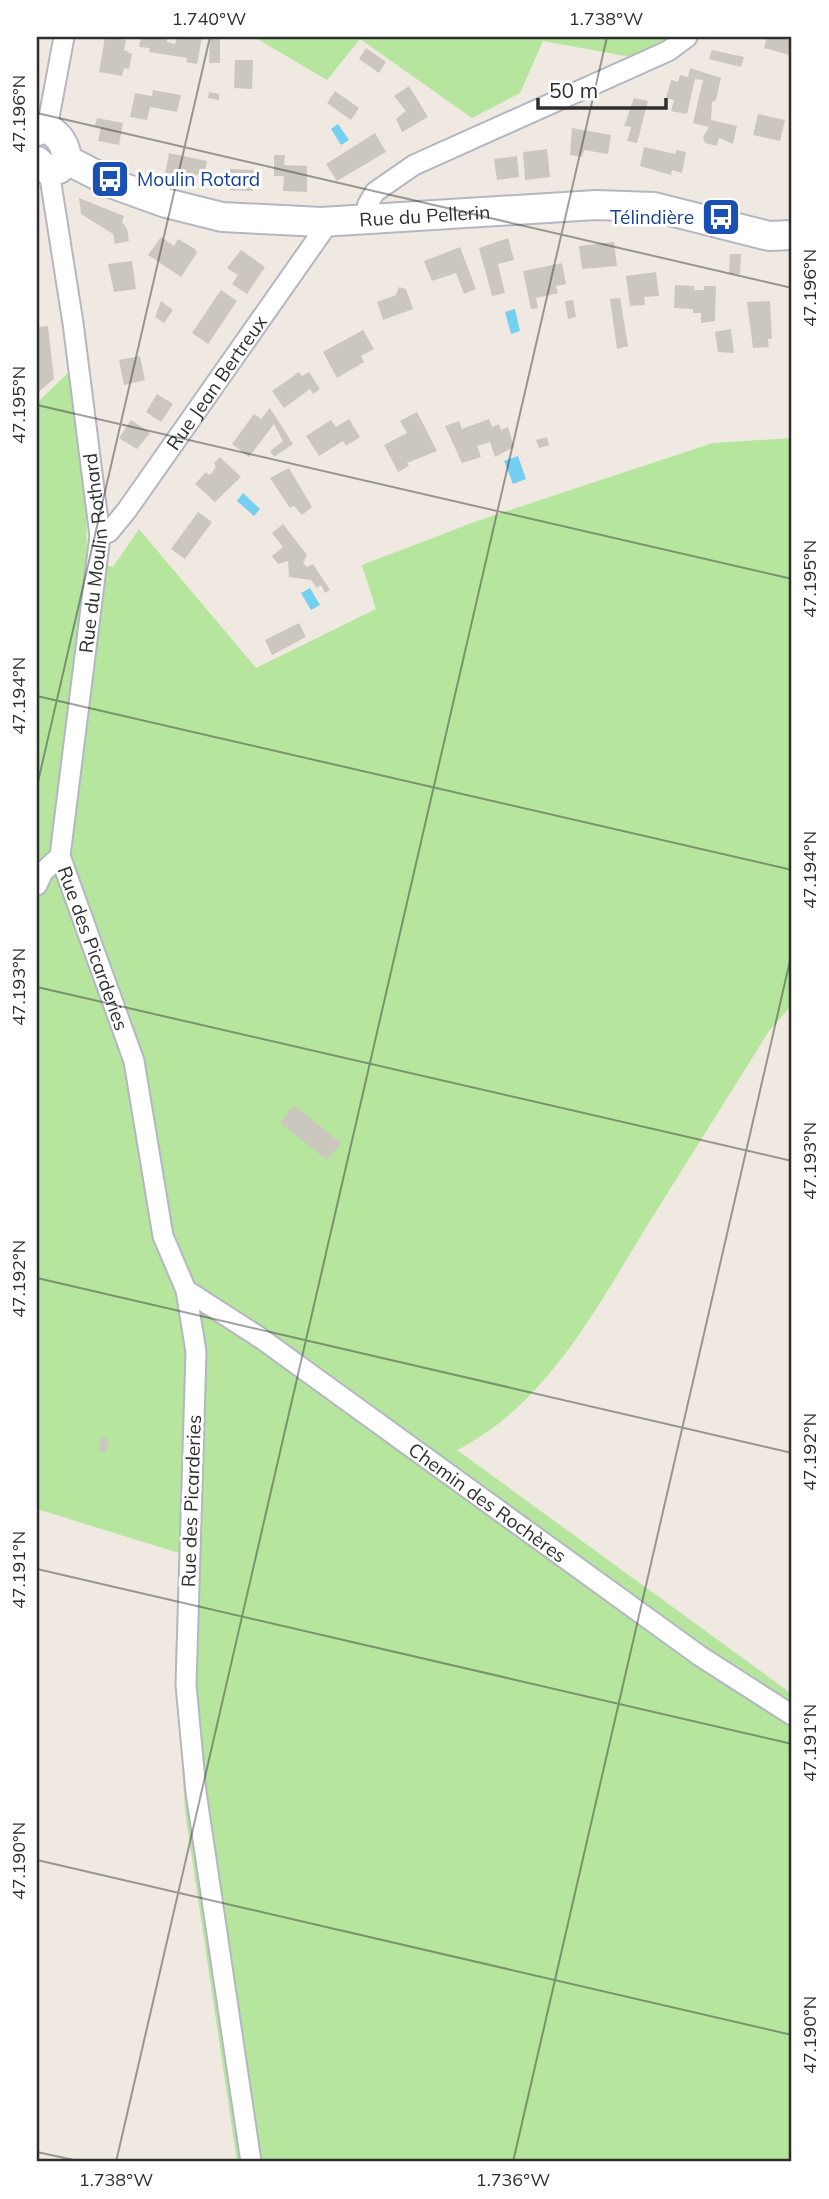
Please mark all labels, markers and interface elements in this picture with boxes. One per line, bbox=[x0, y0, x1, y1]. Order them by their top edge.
text: 1.740°W bbox=[172, 7, 246, 30]
text: 1.738°W bbox=[569, 7, 643, 30]
scale bar bbox=[538, 66, 666, 110]
text: 47.196°N bbox=[7, 75, 30, 153]
text: 50 m bbox=[549, 77, 598, 103]
bus stop icon: Moulin Rotard bbox=[89, 158, 131, 200]
place label: Moulin Rotard bbox=[137, 167, 260, 191]
bus stop icon: Télindière bbox=[700, 196, 742, 238]
street label: Rue du Pellerin bbox=[359, 200, 491, 232]
place label: Télindière bbox=[610, 205, 694, 229]
text: 47.196°N bbox=[798, 249, 821, 327]
street label: Rue Jean Bertreux bbox=[161, 310, 272, 455]
text: 47.195°N bbox=[7, 366, 30, 444]
street label: Rue du Moulin Rothard bbox=[73, 452, 112, 654]
text: 47.195°N bbox=[798, 540, 821, 618]
text: 47.194°N bbox=[7, 657, 30, 735]
text: 47.194°N bbox=[798, 831, 821, 909]
street label: Rue des Picarderies bbox=[53, 863, 134, 1034]
text: 47.193°N bbox=[7, 948, 30, 1026]
text: 47.193°N bbox=[798, 1122, 821, 1200]
text: 47.192°N bbox=[7, 1240, 30, 1318]
text: 47.192°N bbox=[798, 1413, 821, 1491]
street label: Rue des Picarderies bbox=[176, 1414, 206, 1588]
street label: Chemin des Rochères bbox=[404, 1437, 571, 1568]
text: 47.191°N bbox=[7, 1531, 30, 1609]
text: 47.191°N bbox=[798, 1704, 821, 1782]
text: 47.190°N bbox=[7, 1822, 30, 1900]
text: 47.190°N bbox=[798, 1996, 821, 2074]
text: 1.738°W bbox=[79, 2168, 153, 2191]
text: 1.736°W bbox=[476, 2168, 550, 2191]

